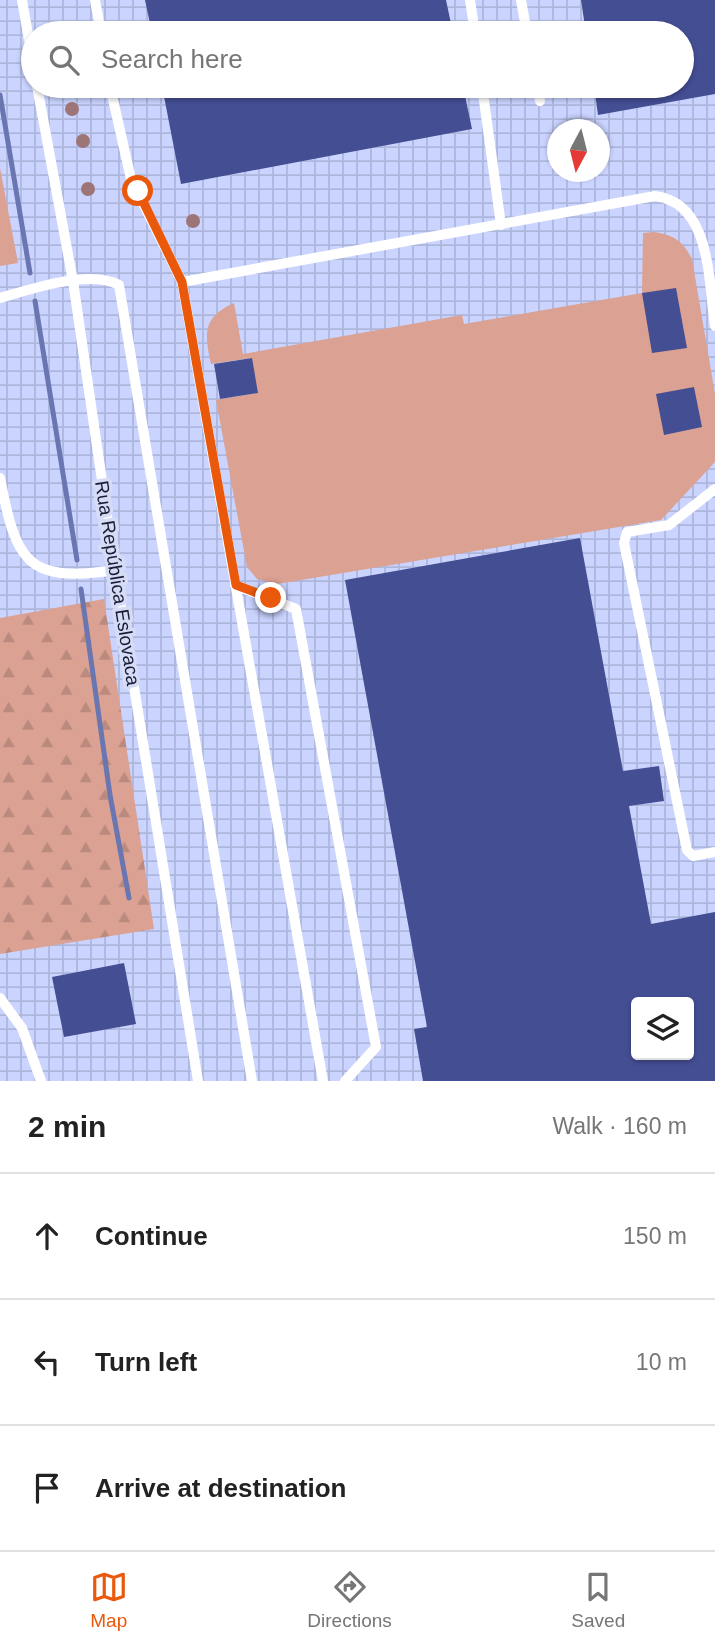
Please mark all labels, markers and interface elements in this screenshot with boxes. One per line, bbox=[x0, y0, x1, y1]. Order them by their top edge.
search box bbox=[21, 21, 694, 98]
icon: search bbox=[45, 41, 83, 79]
text: Search here bbox=[101, 44, 243, 74]
north arrow bbox=[547, 119, 610, 182]
route start bbox=[122, 175, 153, 206]
street label: Rua República Eslovaca bbox=[91, 479, 144, 687]
route end bbox=[255, 582, 286, 613]
map controls bbox=[631, 997, 694, 1060]
button: layers bbox=[631, 997, 694, 1060]
text: 2 min bbox=[28, 1110, 106, 1143]
text: Walk · 160 m bbox=[552, 1113, 687, 1139]
icon: ahead bbox=[28, 1217, 66, 1255]
text: Continue bbox=[95, 1221, 208, 1251]
text: 150 m bbox=[623, 1223, 687, 1249]
icon: left bbox=[28, 1343, 66, 1381]
text: Turn left bbox=[95, 1347, 197, 1377]
text: 10 m bbox=[636, 1349, 687, 1375]
icon: arrive bbox=[28, 1469, 66, 1507]
text: Arrive at destination bbox=[95, 1473, 346, 1503]
tab: Map bbox=[90, 1568, 128, 1632]
tab: Directions bbox=[307, 1568, 392, 1632]
tab: Saved bbox=[571, 1568, 625, 1632]

